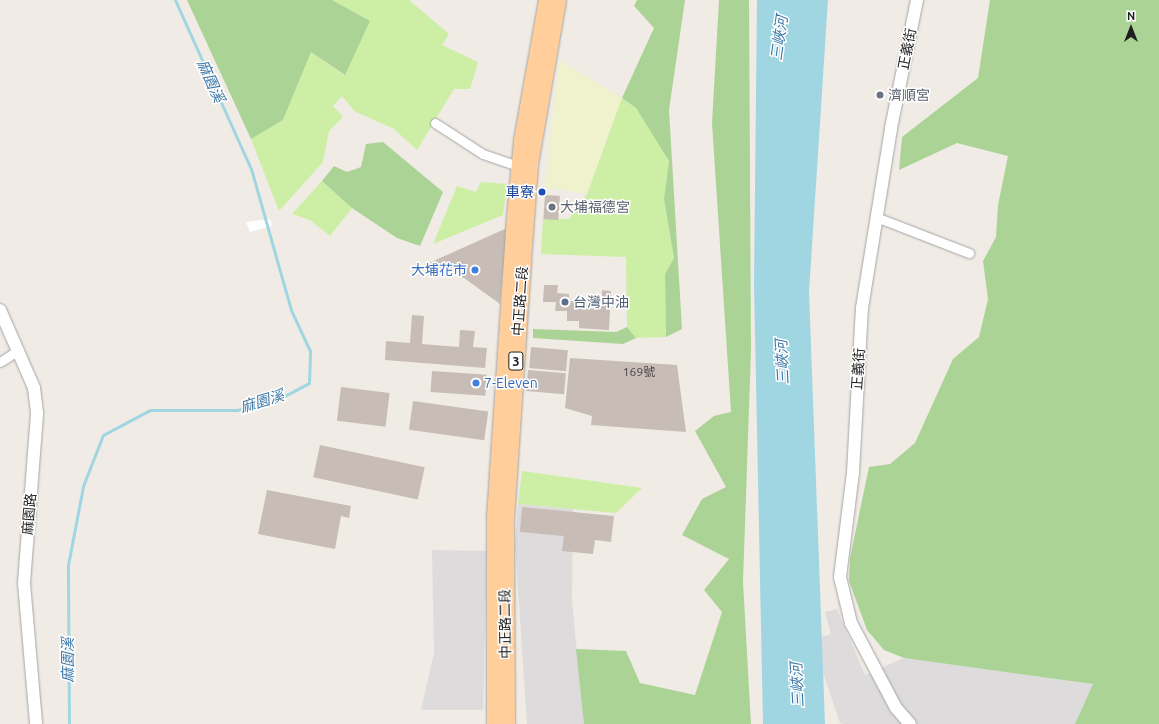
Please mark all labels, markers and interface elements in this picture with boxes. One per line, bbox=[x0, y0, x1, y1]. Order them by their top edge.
north arrow bbox=[1111, 8, 1151, 48]
text: N bbox=[1127, 10, 1135, 22]
water label: 三峽河 bbox=[767, 14, 791, 62]
street label: 正義街 bbox=[895, 27, 919, 71]
water label: 麻園溪 bbox=[194, 57, 228, 105]
place label: 濟順宮 bbox=[888, 87, 930, 103]
marker: 濟順宮 bbox=[875, 90, 885, 100]
place label: 車寮 bbox=[506, 184, 534, 200]
marker: 車寮 bbox=[537, 187, 547, 197]
place label: 大埔福德宮 bbox=[560, 199, 630, 215]
marker: 大埔福德宮 bbox=[547, 202, 557, 212]
place label: 大埔花市 bbox=[411, 262, 467, 278]
marker: 大埔花市 bbox=[470, 265, 480, 275]
street label: 中正路二段 bbox=[509, 265, 531, 337]
place label: 台灣中油 bbox=[573, 294, 629, 310]
marker: 台灣中油 bbox=[560, 297, 570, 307]
water label: 三峽河 bbox=[772, 339, 792, 385]
street label: 正義街 bbox=[848, 347, 868, 391]
road number: 3 bbox=[508, 350, 524, 372]
house number: 169號 bbox=[623, 365, 655, 379]
place label: 7-Eleven bbox=[484, 375, 538, 391]
marker: 7-Eleven bbox=[471, 378, 481, 388]
water label: 麻園溪 bbox=[238, 386, 286, 416]
street label: 麻園路 bbox=[19, 492, 39, 536]
street label: 中正路二段 bbox=[496, 589, 514, 659]
water label: 麻園溪 bbox=[59, 638, 77, 682]
water label: 三峽河 bbox=[787, 662, 807, 708]

